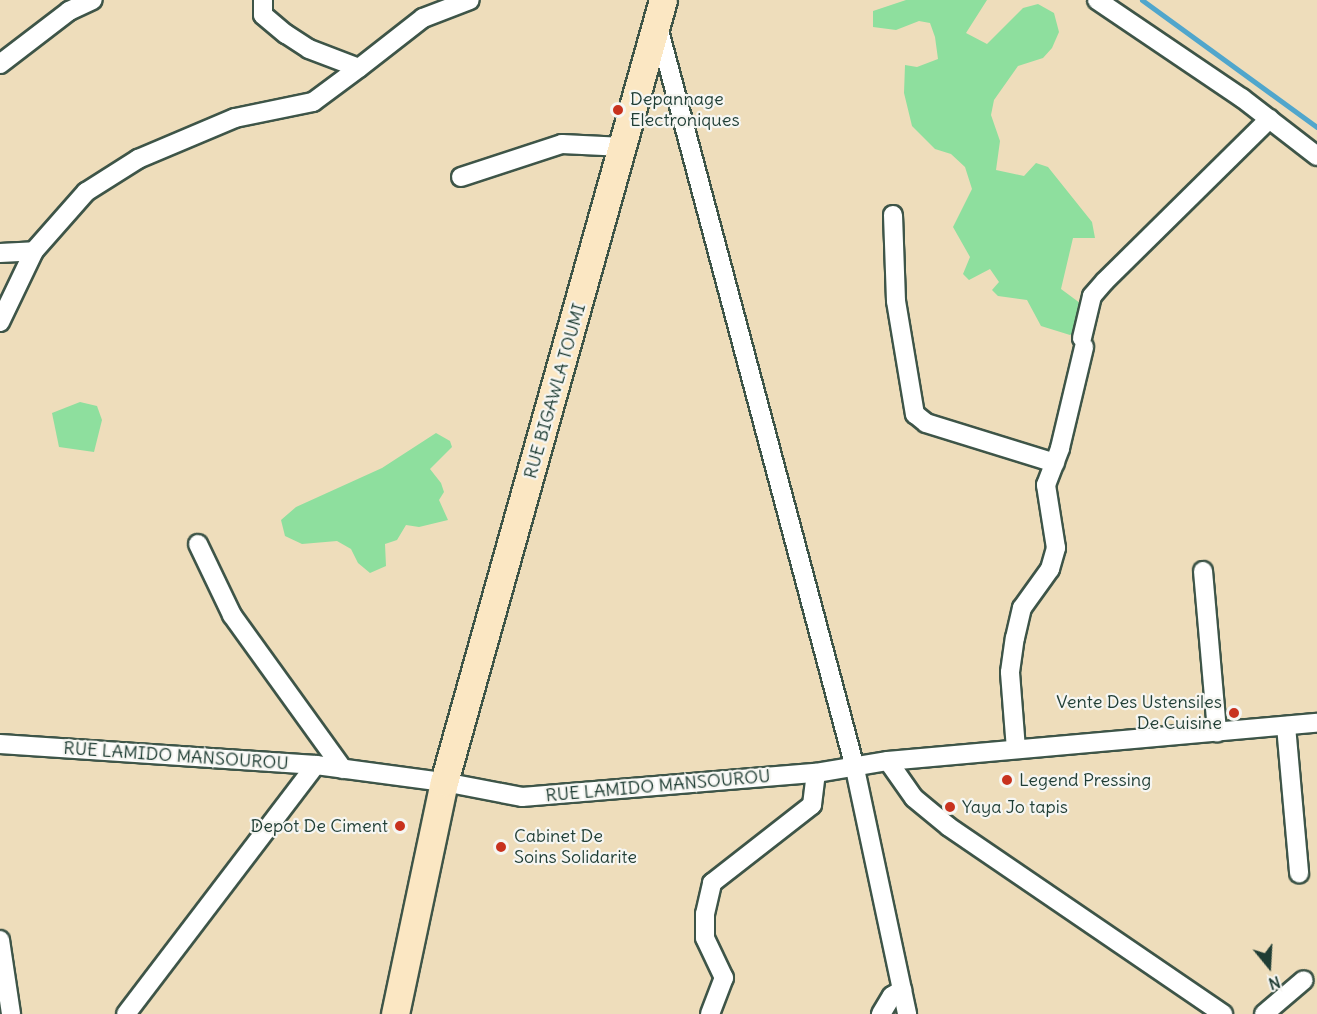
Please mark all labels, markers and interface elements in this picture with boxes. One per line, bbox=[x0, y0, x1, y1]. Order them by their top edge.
place label: Depannage Electroniques bbox=[630, 89, 740, 132]
marker: Depannage Electroniques bbox=[611, 103, 625, 117]
street label: RUE BIGAWLA TOUMI bbox=[520, 301, 590, 481]
place label: Vente Des Ustensiles De Cuisine bbox=[1056, 692, 1222, 734]
marker: Vente Des Ustensiles De Cuisine bbox=[1227, 706, 1241, 720]
street label: RUE LAMIDO MANSOUROU bbox=[63, 737, 289, 775]
street label: RUE LAMIDO MANSOUROU bbox=[545, 765, 771, 807]
place label: Legend Pressing bbox=[1019, 769, 1151, 791]
marker: Legend Pressing bbox=[1000, 773, 1014, 787]
place label: Yaya Jo tapis bbox=[962, 796, 1068, 818]
marker: Yaya Jo tapis bbox=[943, 800, 957, 814]
place label: Depot De Ciment bbox=[250, 815, 388, 837]
marker: Depot De Ciment bbox=[393, 819, 407, 833]
place label: Cabinet De Soins Solidarite bbox=[514, 826, 637, 868]
marker: Cabinet De Soins Solidarite bbox=[492, 838, 510, 856]
north arrow bbox=[1239, 936, 1299, 996]
text: N bbox=[1266, 972, 1283, 994]

